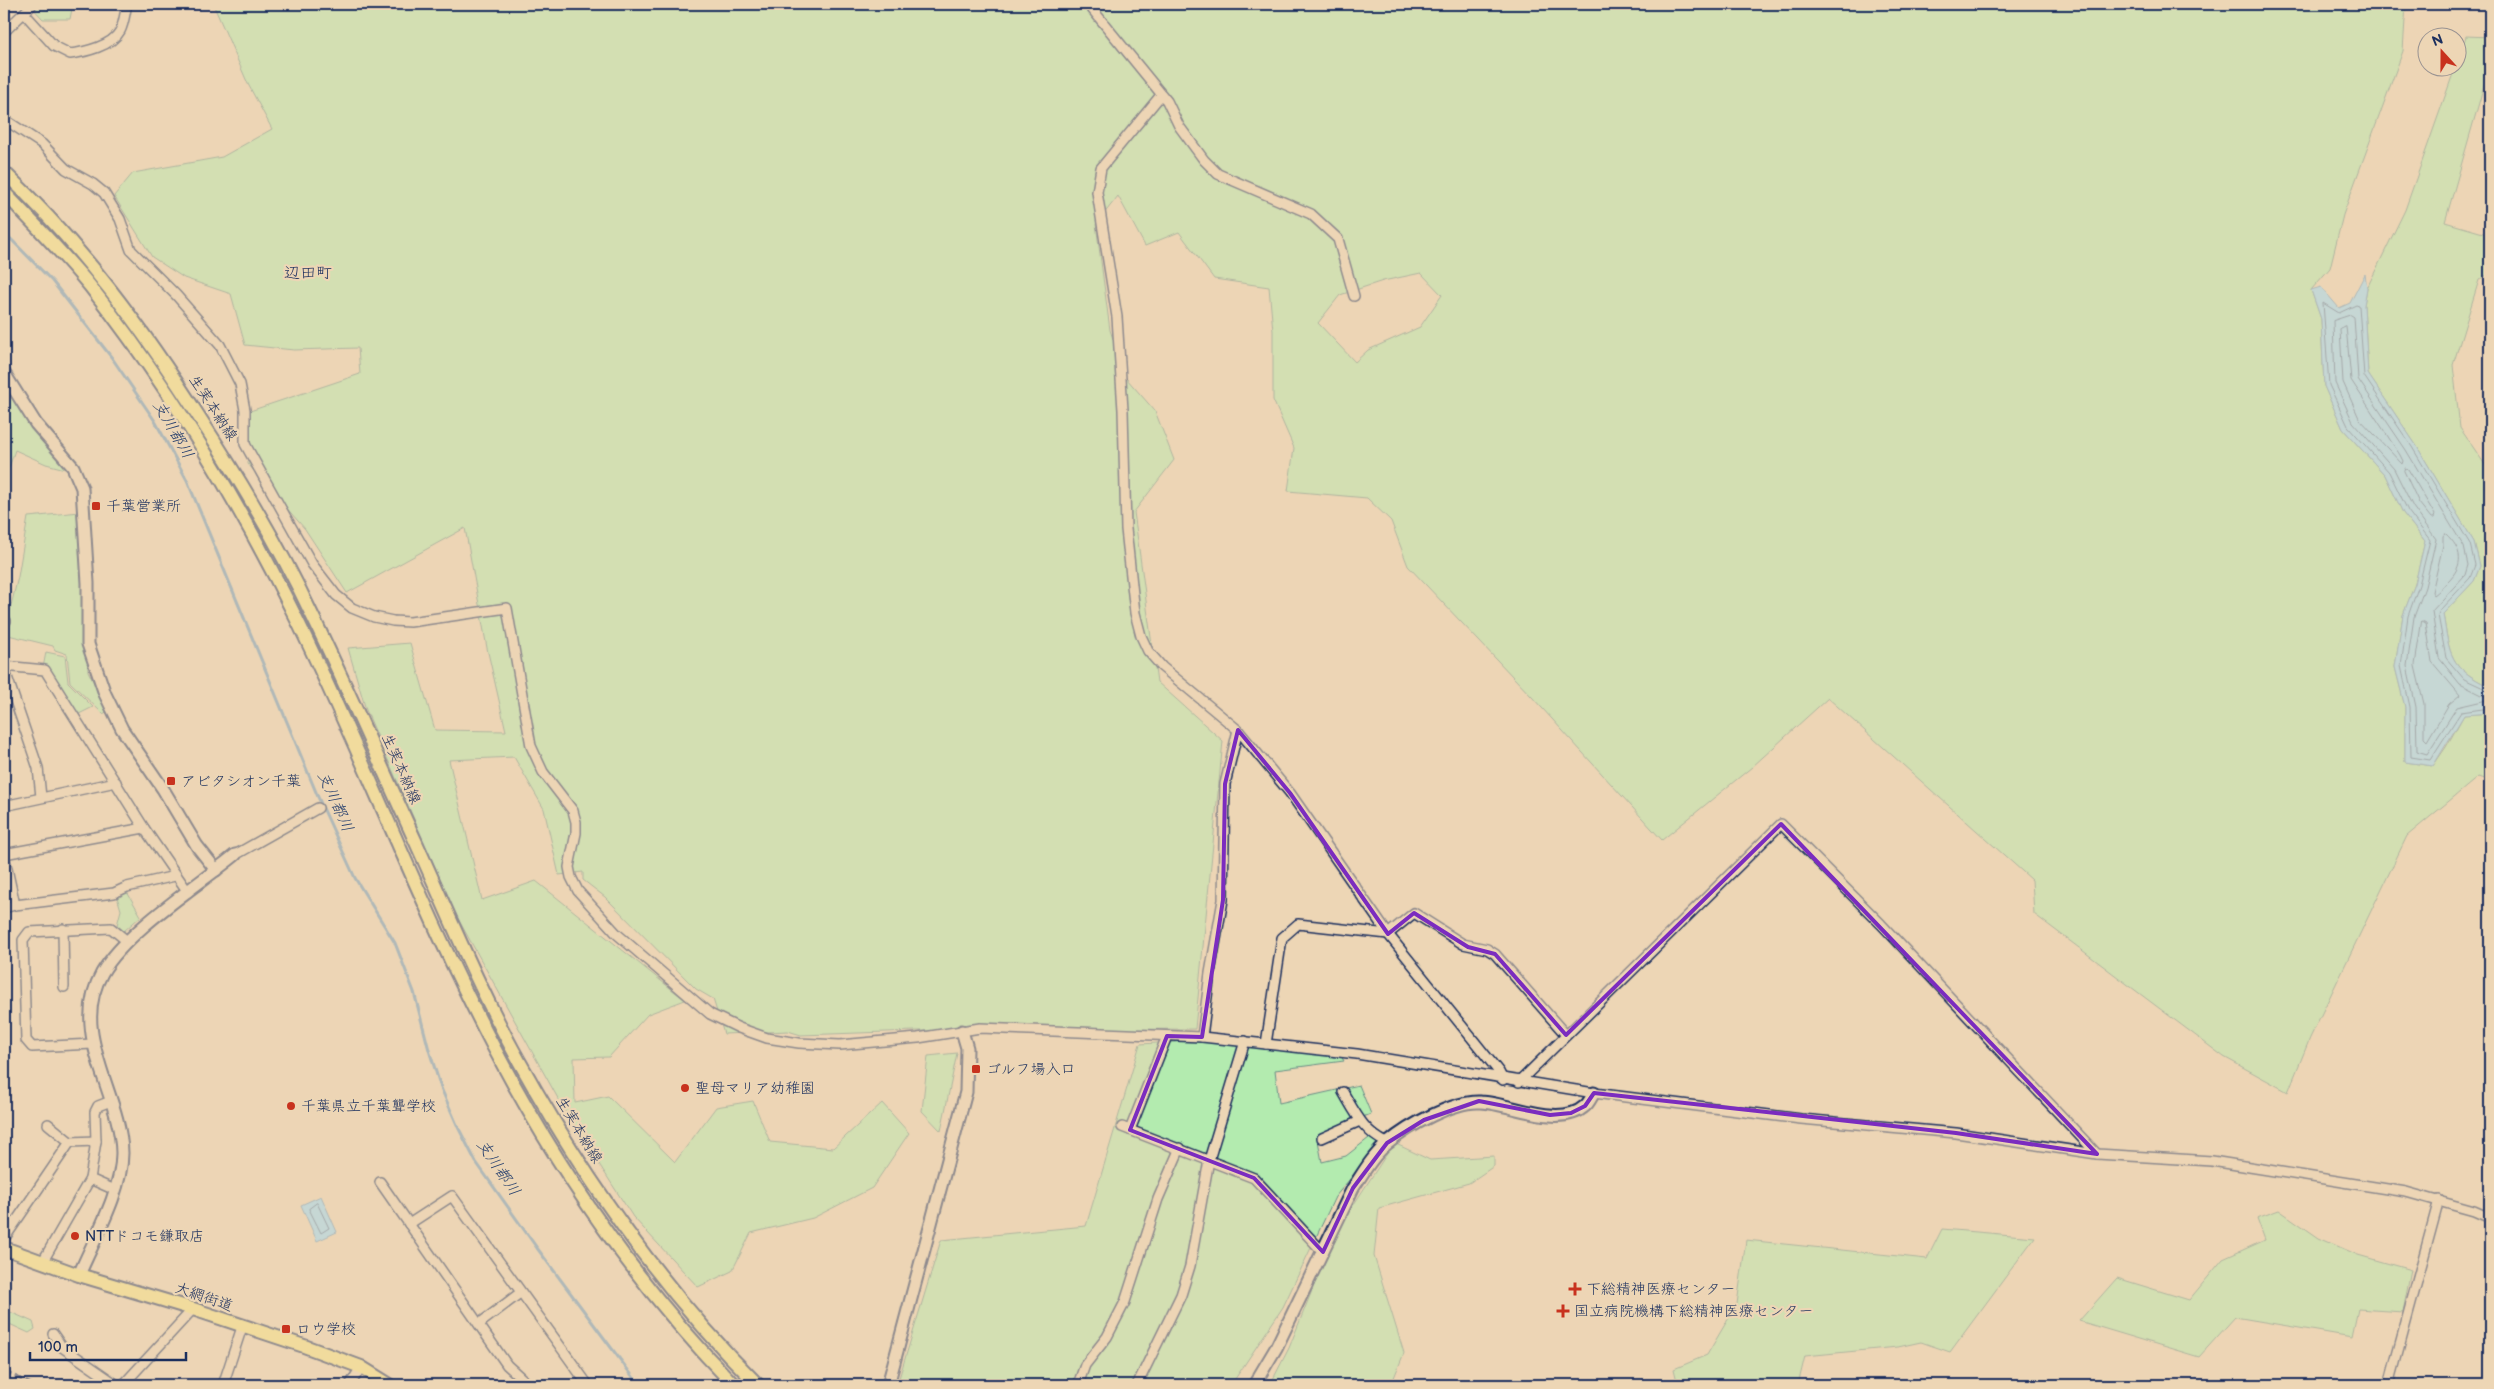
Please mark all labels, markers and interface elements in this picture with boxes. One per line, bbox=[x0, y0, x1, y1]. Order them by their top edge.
north arrow bbox=[2416, 28, 2466, 78]
text: N bbox=[2430, 31, 2445, 50]
district label: 辺田町 bbox=[284, 264, 332, 283]
street label: 生実本納線 bbox=[185, 371, 241, 445]
water label: 支川都川 bbox=[149, 398, 197, 462]
place label: 千葉営業所 bbox=[106, 497, 181, 516]
marker: 千葉営業所 bbox=[90, 500, 102, 512]
street label: 生実本納線 bbox=[377, 731, 425, 807]
water label: 支川都川 bbox=[313, 769, 357, 835]
place label: アビタシオン千葉 bbox=[181, 772, 301, 791]
marker: アビタシオン千葉 bbox=[165, 775, 177, 787]
place label: ゴルフ場入口 bbox=[986, 1060, 1075, 1079]
marker: ゴルフ場入口 bbox=[970, 1063, 982, 1075]
place label: 聖母マリア幼稚園 bbox=[695, 1079, 815, 1098]
marker: 聖母マリア幼稚園 bbox=[679, 1082, 691, 1094]
street label: 生実本納線 bbox=[552, 1093, 606, 1167]
place label: 千葉県立千葉聾学校 bbox=[301, 1097, 436, 1116]
marker: 千葉県立千葉聾学校 bbox=[285, 1100, 297, 1112]
water label: 支川都川 bbox=[472, 1136, 524, 1200]
place label: NTTドコモ鎌取店 bbox=[85, 1227, 204, 1246]
marker: NTTドコモ鎌取店 bbox=[69, 1230, 81, 1242]
street label: 大網街道 bbox=[173, 1278, 235, 1316]
place label: 下総精神医療センター bbox=[1586, 1280, 1735, 1299]
marker: 下総精神医療センター bbox=[1568, 1282, 1582, 1296]
place label: 国立病院機構下総精神医療センター bbox=[1574, 1302, 1813, 1321]
marker: 国立病院機構下総精神医療センター bbox=[1556, 1304, 1570, 1318]
place label: ロウ学校 bbox=[296, 1320, 356, 1339]
marker: ロウ学校 bbox=[280, 1323, 292, 1335]
scale bar bbox=[30, 1329, 186, 1361]
text: 100 m bbox=[38, 1338, 78, 1357]

